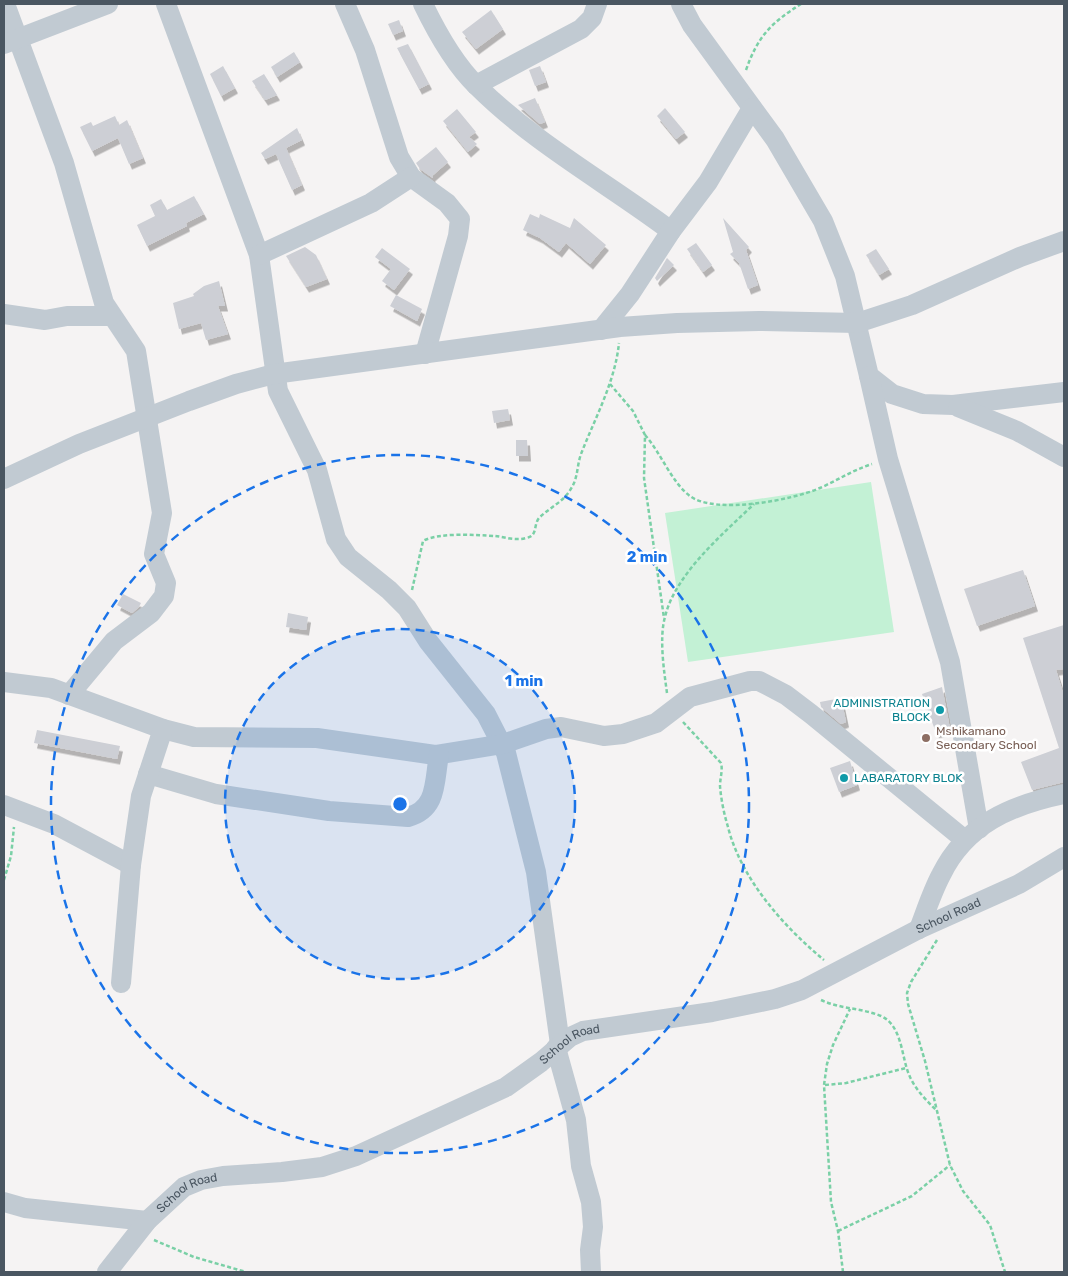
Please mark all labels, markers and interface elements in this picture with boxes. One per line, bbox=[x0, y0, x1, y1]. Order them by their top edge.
text: 2 min bbox=[627, 548, 667, 566]
text: 1 min bbox=[505, 672, 543, 690]
place label: ADMINISTRATION BLOCK bbox=[833, 696, 931, 724]
marker: ADMINISTRATION BLOCK bbox=[934, 704, 946, 716]
place label: Mshikamano Secondary School bbox=[936, 724, 1037, 752]
marker: Mshikamano Secondary School bbox=[920, 732, 932, 744]
place label: LABARATORY BLOK bbox=[854, 771, 963, 785]
marker: LABARATORY BLOK bbox=[838, 772, 850, 784]
centre of rings bbox=[391, 795, 409, 813]
street label: School Road bbox=[914, 895, 983, 936]
street label: School Road bbox=[537, 1022, 601, 1067]
street label: School Road bbox=[154, 1170, 218, 1216]

